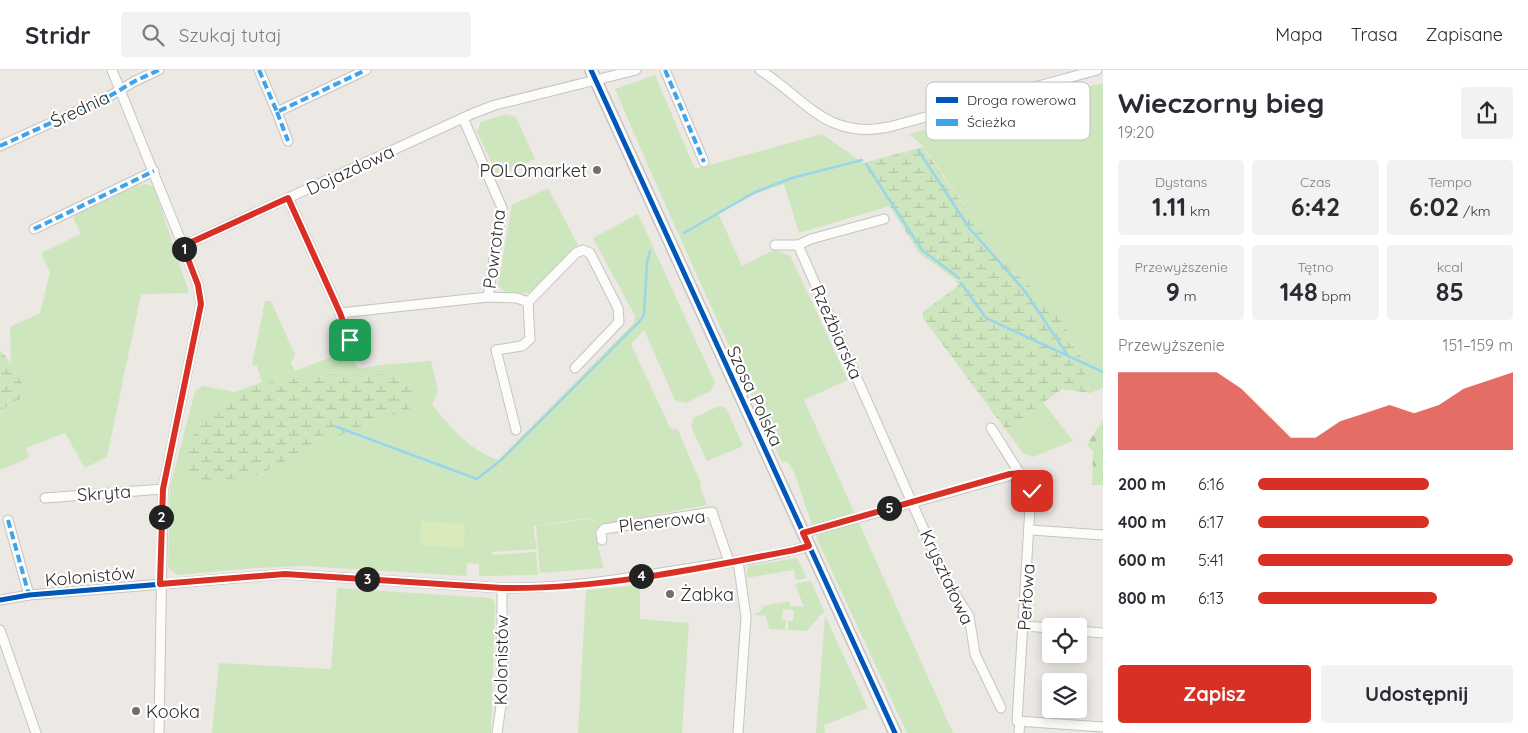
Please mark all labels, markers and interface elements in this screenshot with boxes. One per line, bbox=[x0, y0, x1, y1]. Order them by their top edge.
search box bbox=[121, 12, 471, 57]
text: Stridr bbox=[25, 20, 91, 50]
icon: search bbox=[139, 21, 167, 49]
text: Szukaj tutaj bbox=[179, 23, 282, 47]
text: Mapa bbox=[1275, 23, 1323, 46]
text: Trasa bbox=[1351, 23, 1398, 46]
text: Zapisane bbox=[1426, 23, 1503, 46]
legend bbox=[926, 82, 1090, 140]
street label: Średnia bbox=[47, 85, 113, 133]
text: Wieczorny bieg bbox=[1118, 85, 1324, 120]
button: share bbox=[1461, 87, 1513, 139]
text: Droga rowerowa bbox=[967, 91, 1076, 109]
text: Ścieżka bbox=[967, 113, 1016, 131]
text: 19:20 bbox=[1118, 122, 1154, 142]
street label: Dojazdowa bbox=[302, 140, 398, 200]
place label: POLOmarket bbox=[480, 159, 587, 182]
marker: POLOmarket bbox=[591, 164, 603, 176]
text: Dystans bbox=[1155, 173, 1207, 191]
text: Czas bbox=[1300, 173, 1331, 191]
text: Tempo bbox=[1428, 173, 1472, 191]
text: 1.11 bbox=[1152, 191, 1186, 222]
text: 6:42 bbox=[1291, 191, 1340, 222]
text: 6:02 bbox=[1409, 191, 1459, 222]
text: km bbox=[1186, 202, 1210, 220]
text: /km bbox=[1459, 202, 1491, 220]
street label: Powrotna bbox=[478, 208, 510, 290]
pin: 1 bbox=[172, 236, 196, 262]
text: 1 bbox=[182, 240, 187, 258]
text: Przewyższenie bbox=[1134, 258, 1228, 276]
text: Tętno bbox=[1298, 258, 1333, 276]
text: kcal bbox=[1437, 258, 1463, 276]
text: 9 bbox=[1166, 276, 1180, 307]
text: 148 bbox=[1280, 276, 1318, 307]
text: 85 bbox=[1436, 276, 1464, 307]
street label: Rzeźbiarska bbox=[806, 281, 868, 383]
text: m bbox=[1180, 287, 1197, 305]
text: bpm bbox=[1318, 287, 1351, 305]
pin bbox=[329, 319, 371, 361]
icon: arrive bbox=[336, 326, 364, 354]
text: Przewyższenie bbox=[1118, 335, 1225, 355]
text: 151–159 m bbox=[1443, 335, 1513, 355]
street label: Szosa Polska bbox=[722, 342, 788, 450]
pin bbox=[1011, 470, 1053, 512]
text: 200 m bbox=[1118, 474, 1166, 494]
text: 6:16 bbox=[1198, 474, 1224, 494]
icon: check bbox=[1018, 477, 1046, 505]
street label: Skryta bbox=[76, 480, 132, 506]
pin: 5 bbox=[876, 496, 902, 520]
text: 5 bbox=[885, 499, 894, 517]
pin: 2 bbox=[148, 504, 174, 530]
street label: Plenerowa bbox=[617, 504, 707, 538]
text: 2 bbox=[158, 508, 165, 526]
text: 400 m bbox=[1118, 512, 1166, 532]
text: 6:17 bbox=[1198, 512, 1224, 532]
street label: Kryształowa bbox=[915, 526, 979, 628]
text: 600 m bbox=[1118, 550, 1166, 570]
text: 5:41 bbox=[1198, 550, 1224, 570]
street label: Kolonistów bbox=[44, 561, 136, 591]
street label: Perłowa bbox=[1012, 563, 1040, 631]
pin: 4 bbox=[628, 564, 654, 588]
pin: 3 bbox=[354, 566, 380, 592]
text: 4 bbox=[637, 567, 646, 585]
text: 3 bbox=[364, 570, 371, 588]
place label: Żabka bbox=[680, 583, 734, 606]
marker: Żabka bbox=[664, 588, 676, 600]
text: 800 m bbox=[1118, 588, 1166, 608]
text: 6:13 bbox=[1198, 588, 1224, 608]
street label: Kolonistów bbox=[489, 614, 513, 706]
map controls bbox=[1042, 618, 1087, 718]
button: locate bbox=[1042, 618, 1087, 663]
button: Zapisz bbox=[1118, 665, 1311, 723]
button: Udostępnij bbox=[1321, 665, 1513, 723]
button: layers bbox=[1042, 673, 1087, 718]
place label: Kooka bbox=[146, 700, 200, 723]
marker: Kooka bbox=[130, 705, 142, 717]

